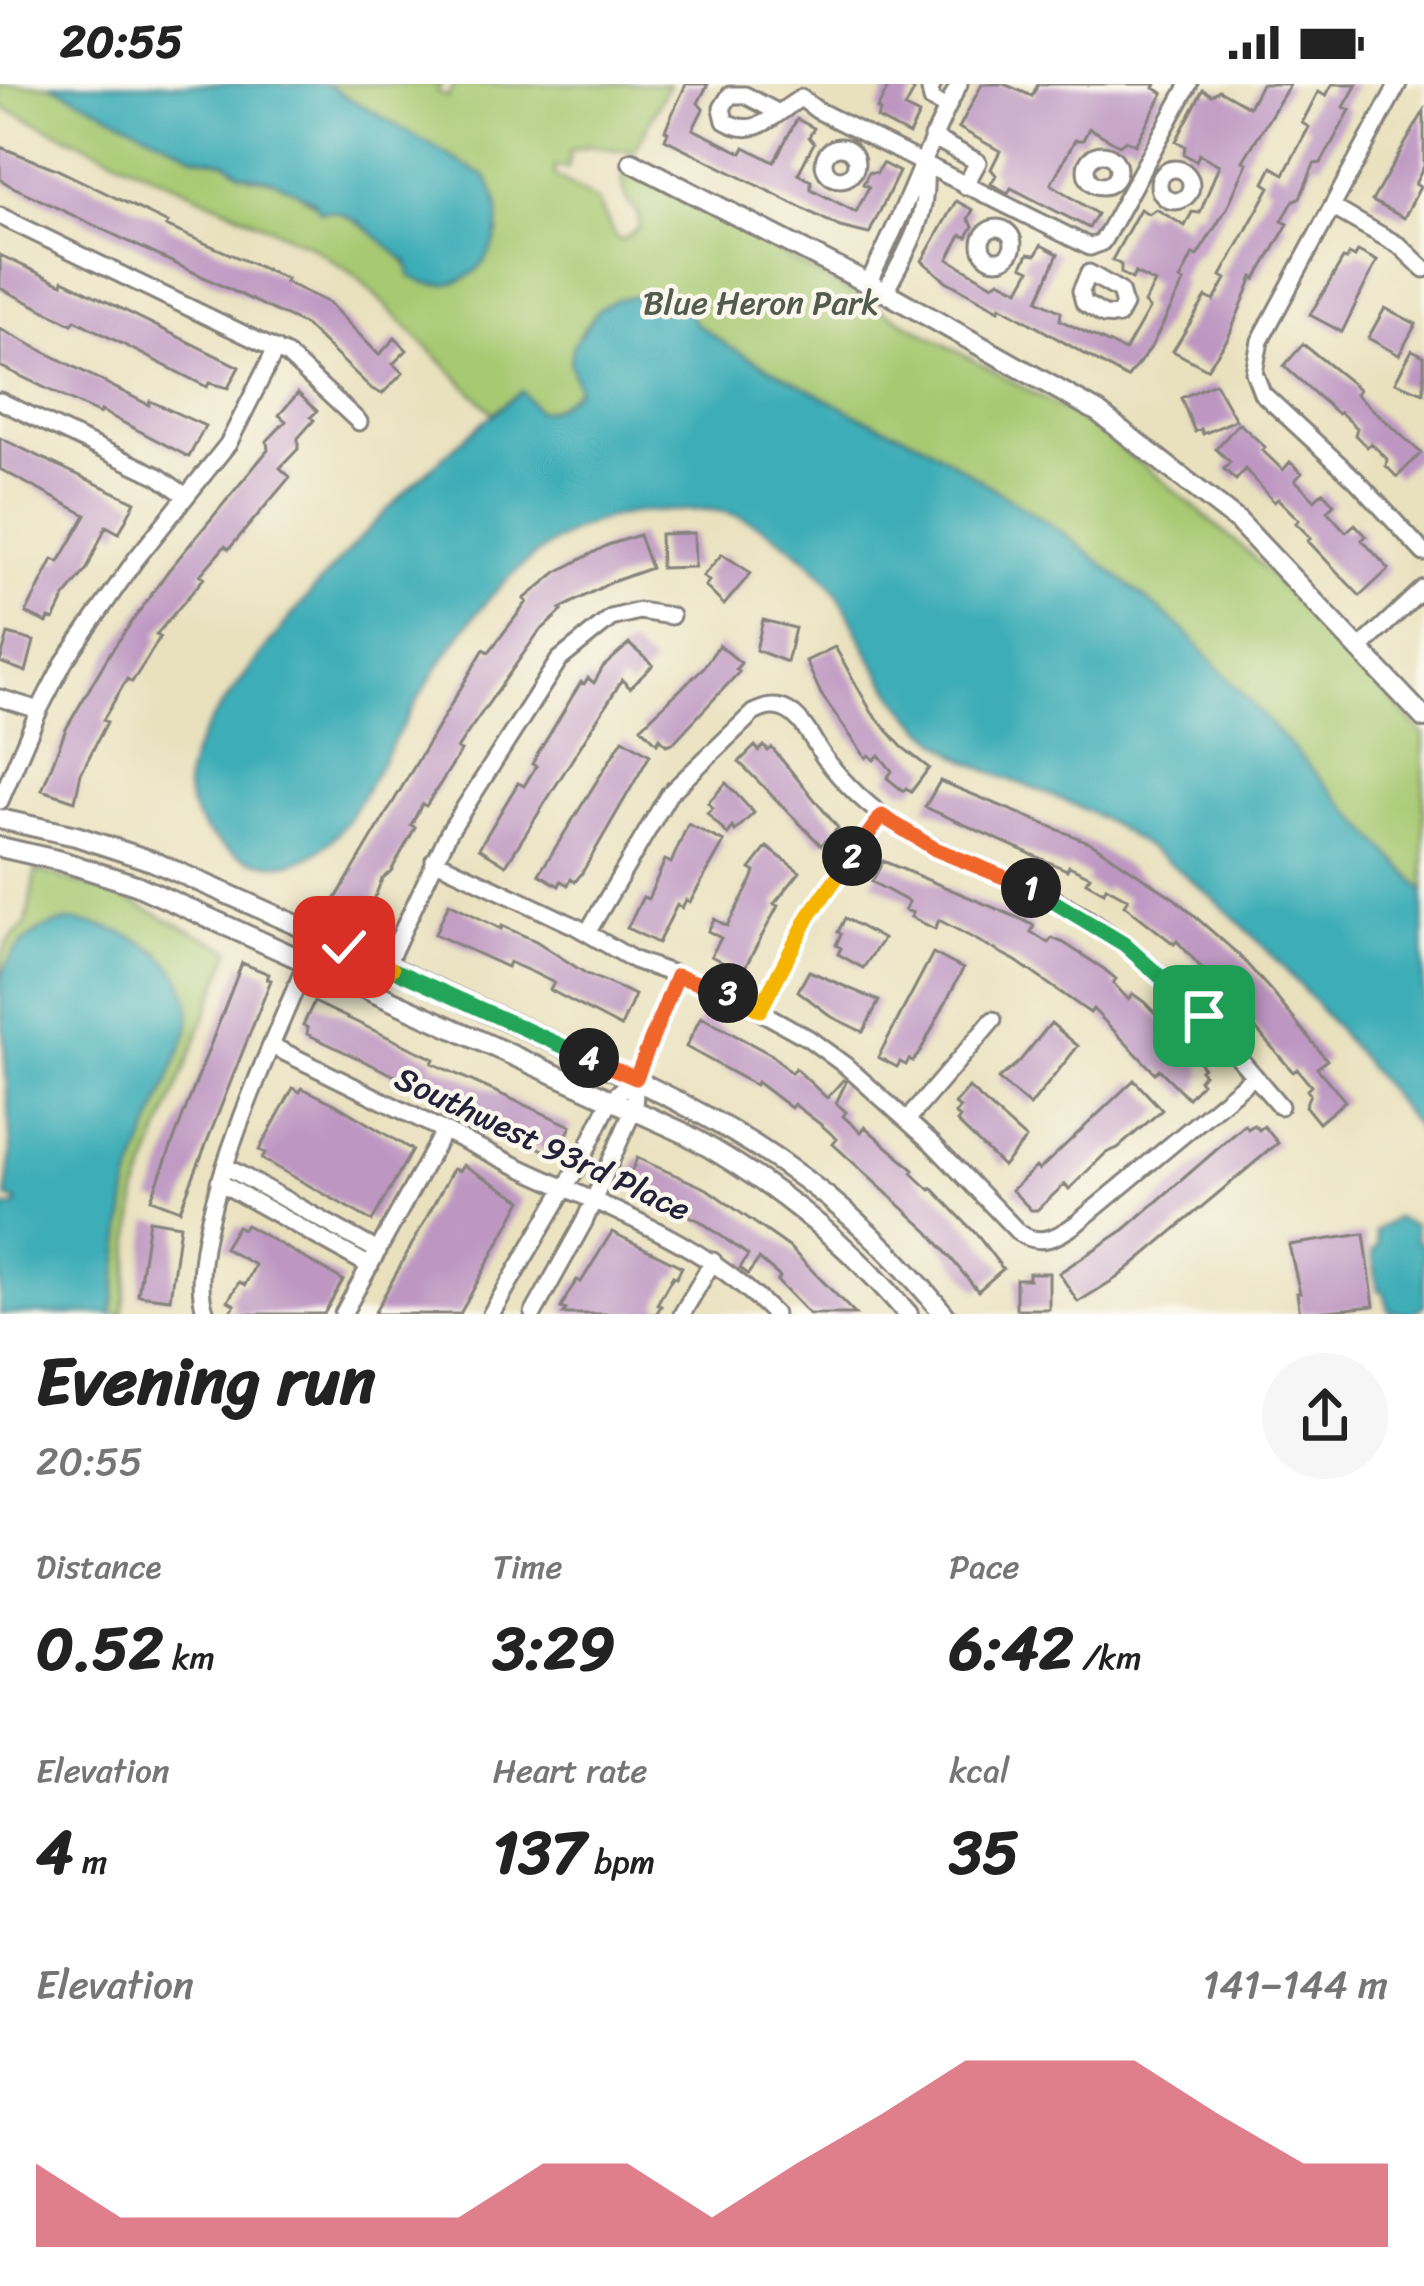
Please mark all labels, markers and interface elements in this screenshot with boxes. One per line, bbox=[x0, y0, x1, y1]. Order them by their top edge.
text: 20:55 bbox=[60, 2, 183, 82]
park label: Blue Heron Park bbox=[643, 274, 879, 332]
pin: 2 bbox=[822, 826, 882, 886]
text: 2 bbox=[842, 827, 862, 885]
pin: 1 bbox=[1001, 858, 1061, 918]
text: 1 bbox=[1024, 859, 1038, 917]
pin bbox=[293, 896, 395, 998]
icon: check bbox=[311, 914, 377, 980]
pin: 3 bbox=[698, 963, 758, 1023]
text: 3 bbox=[719, 964, 737, 1022]
pin bbox=[1153, 965, 1255, 1067]
icon: arrive bbox=[1171, 983, 1237, 1049]
pin: 4 bbox=[559, 1028, 619, 1088]
text: 4 bbox=[579, 1029, 599, 1087]
street label: Southwest 93rd Place bbox=[385, 1050, 700, 1238]
text: Evening run bbox=[36, 1323, 376, 1440]
button: share bbox=[1262, 1353, 1388, 1479]
text: 20:55 bbox=[36, 1427, 143, 1496]
text: Distance bbox=[36, 1538, 161, 1596]
text: Time bbox=[493, 1538, 562, 1596]
text: Pace bbox=[949, 1538, 1019, 1596]
text: 0.52 bbox=[36, 1596, 163, 1702]
text: 3:29 bbox=[493, 1596, 615, 1702]
text: 6:42 bbox=[949, 1596, 1074, 1702]
text: km bbox=[163, 1629, 215, 1687]
text: /km bbox=[1074, 1629, 1141, 1687]
text: Elevation bbox=[36, 1742, 170, 1800]
text: Heart rate bbox=[493, 1742, 648, 1800]
text: kcal bbox=[949, 1742, 1009, 1800]
text: 4 bbox=[36, 1800, 74, 1906]
text: 137 bbox=[493, 1800, 586, 1906]
text: 35 bbox=[949, 1800, 1019, 1906]
text: m bbox=[74, 1833, 107, 1891]
text: bpm bbox=[586, 1833, 655, 1891]
text: Elevation bbox=[36, 1950, 194, 2019]
text: 141–144 m bbox=[1202, 1950, 1388, 2019]

